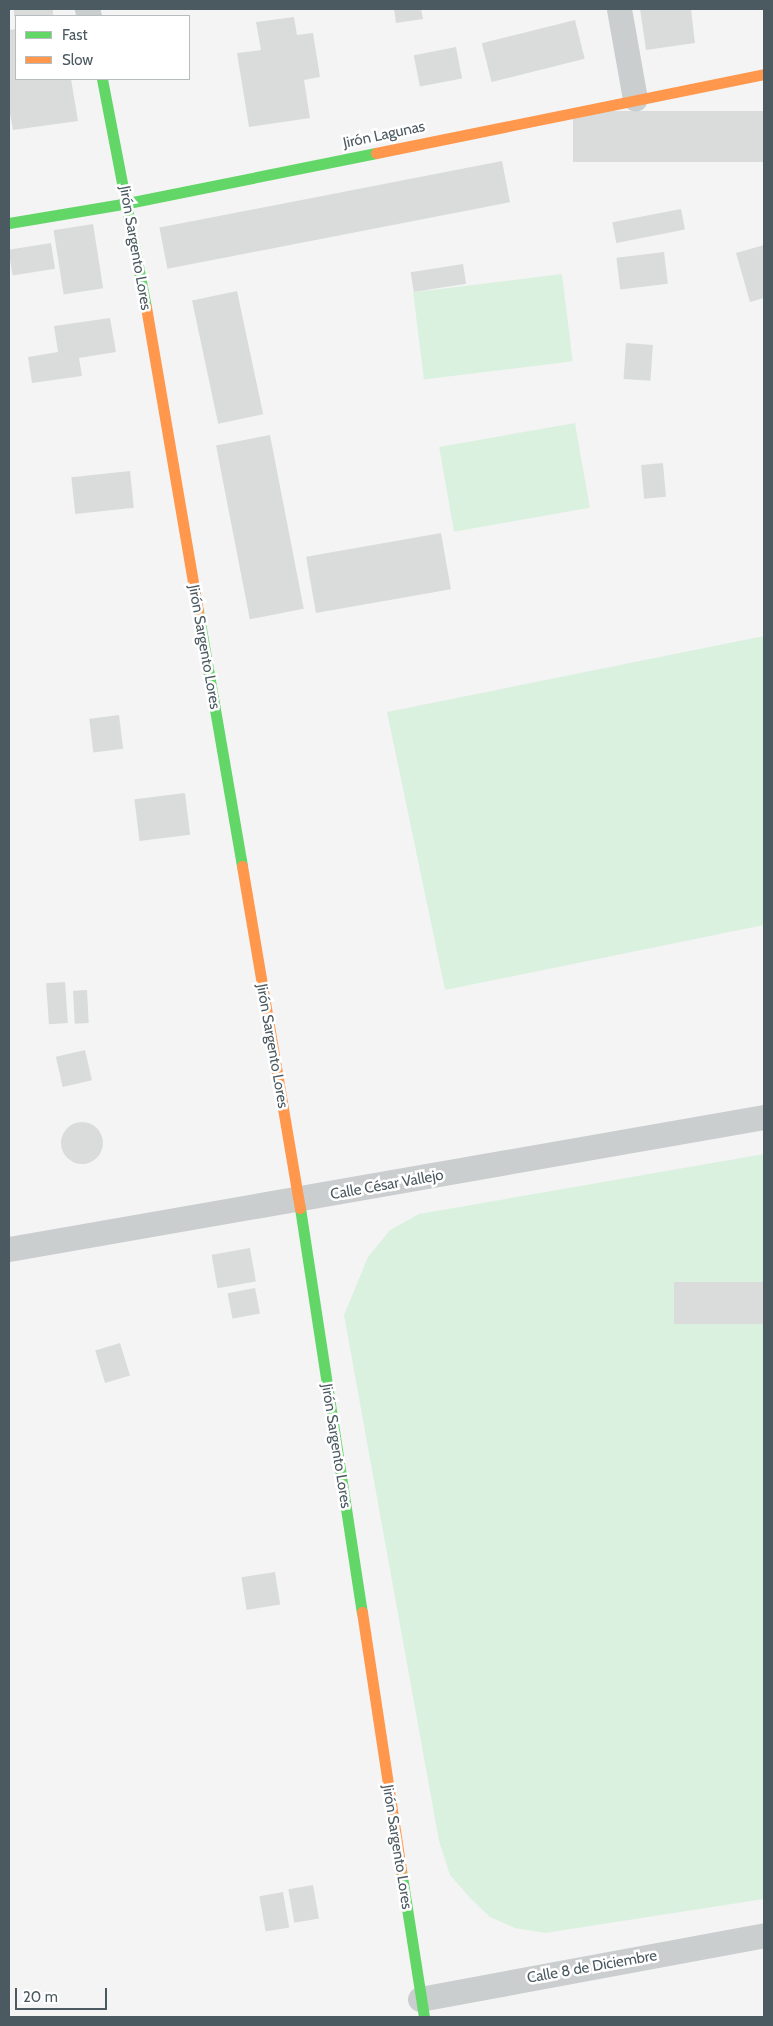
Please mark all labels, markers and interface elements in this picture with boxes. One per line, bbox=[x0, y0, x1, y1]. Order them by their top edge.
legend bbox=[15, 15, 190, 80]
text: Fast bbox=[62, 26, 87, 44]
text: Slow bbox=[62, 51, 93, 69]
street label: Jirón Lagunas bbox=[341, 118, 427, 152]
street label: Jirón Sargento Lores bbox=[115, 184, 155, 312]
street label: Jirón Sargento Lores bbox=[184, 583, 224, 711]
street label: Jirón Sargento Lores bbox=[252, 982, 292, 1110]
street label: Calle César Vallejo bbox=[329, 1166, 445, 1204]
street label: Jirón Sargento Lores bbox=[317, 1382, 355, 1510]
street label: Jirón Sargento Lores bbox=[378, 1783, 416, 1911]
street label: Calle 8 de Diciembre bbox=[526, 1947, 658, 1987]
scale bar bbox=[18, 1978, 110, 2010]
text: 20 m bbox=[23, 1988, 58, 2006]

